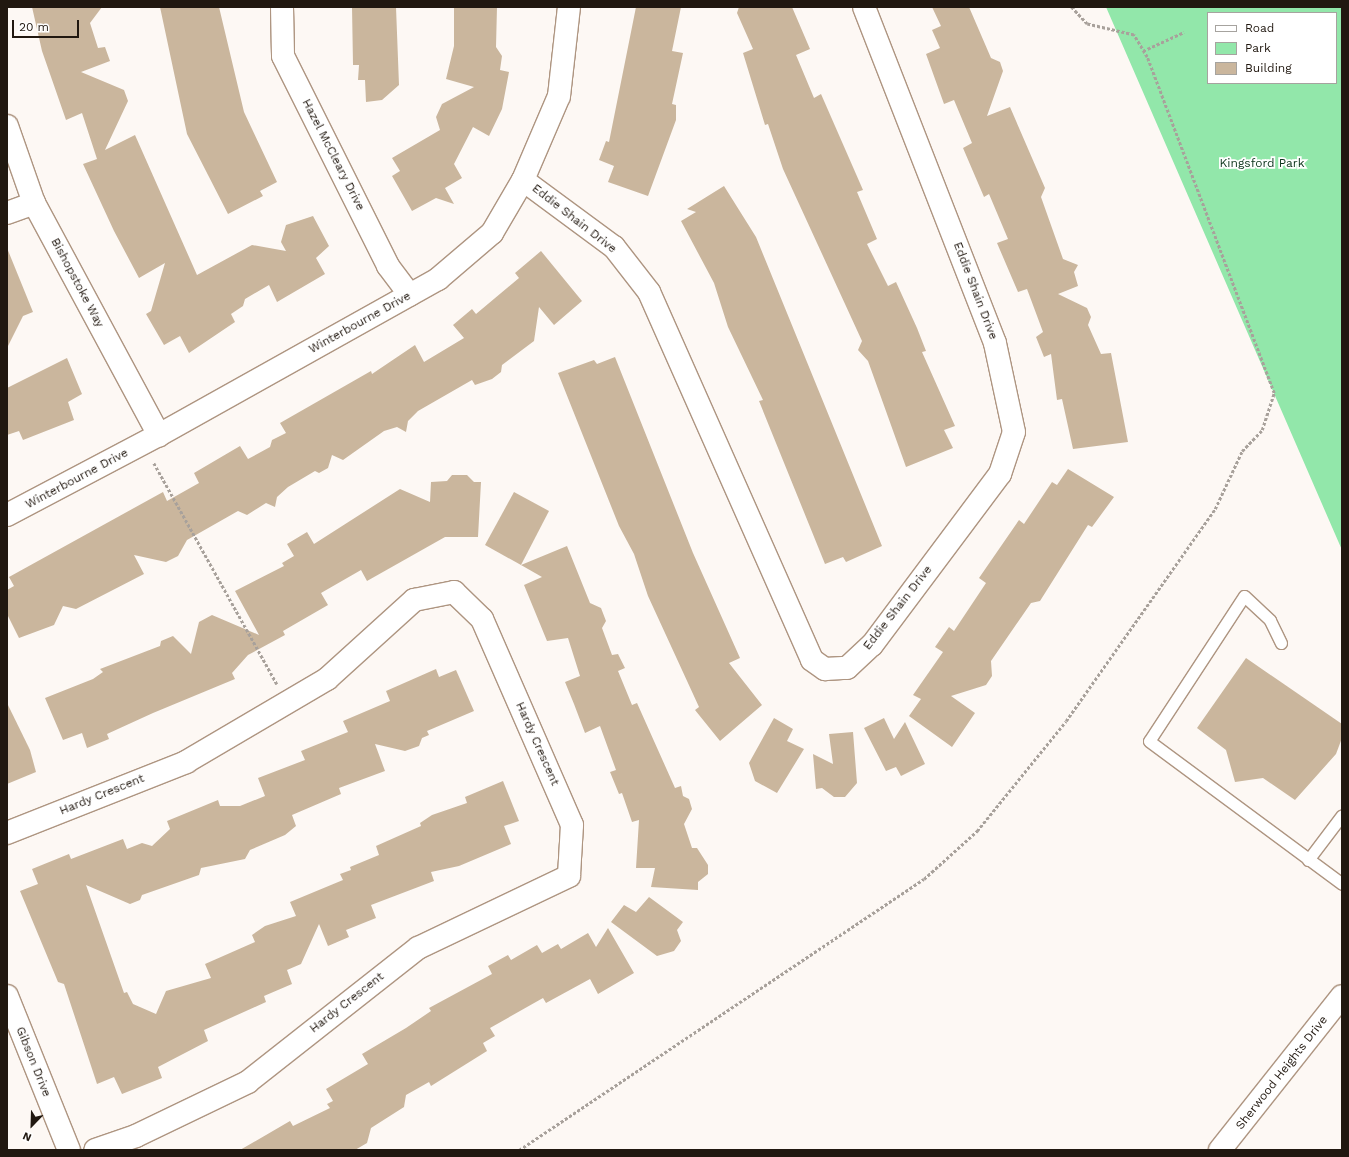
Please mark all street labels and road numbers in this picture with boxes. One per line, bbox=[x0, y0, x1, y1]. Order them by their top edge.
street label: Hazel McCleary Drive bbox=[298, 97, 368, 213]
street label: Eddie Shain Drive bbox=[529, 182, 619, 256]
street label: Bishopstoke Way bbox=[47, 236, 107, 330]
street label: Eddie Shain Drive bbox=[950, 240, 1000, 342]
street label: Winterbourne Drive bbox=[307, 289, 413, 357]
street label: Winterbourne Drive bbox=[23, 446, 131, 512]
street label: Eddie Shain Drive bbox=[861, 563, 935, 653]
street label: Hardy Crescent bbox=[512, 700, 562, 788]
street label: Hardy Crescent bbox=[57, 771, 147, 819]
street label: Hardy Crescent bbox=[307, 970, 387, 1036]
street label: Sherwood Heights Drive bbox=[1233, 1013, 1331, 1133]
street label: Gibson Drive bbox=[12, 1025, 54, 1099]

